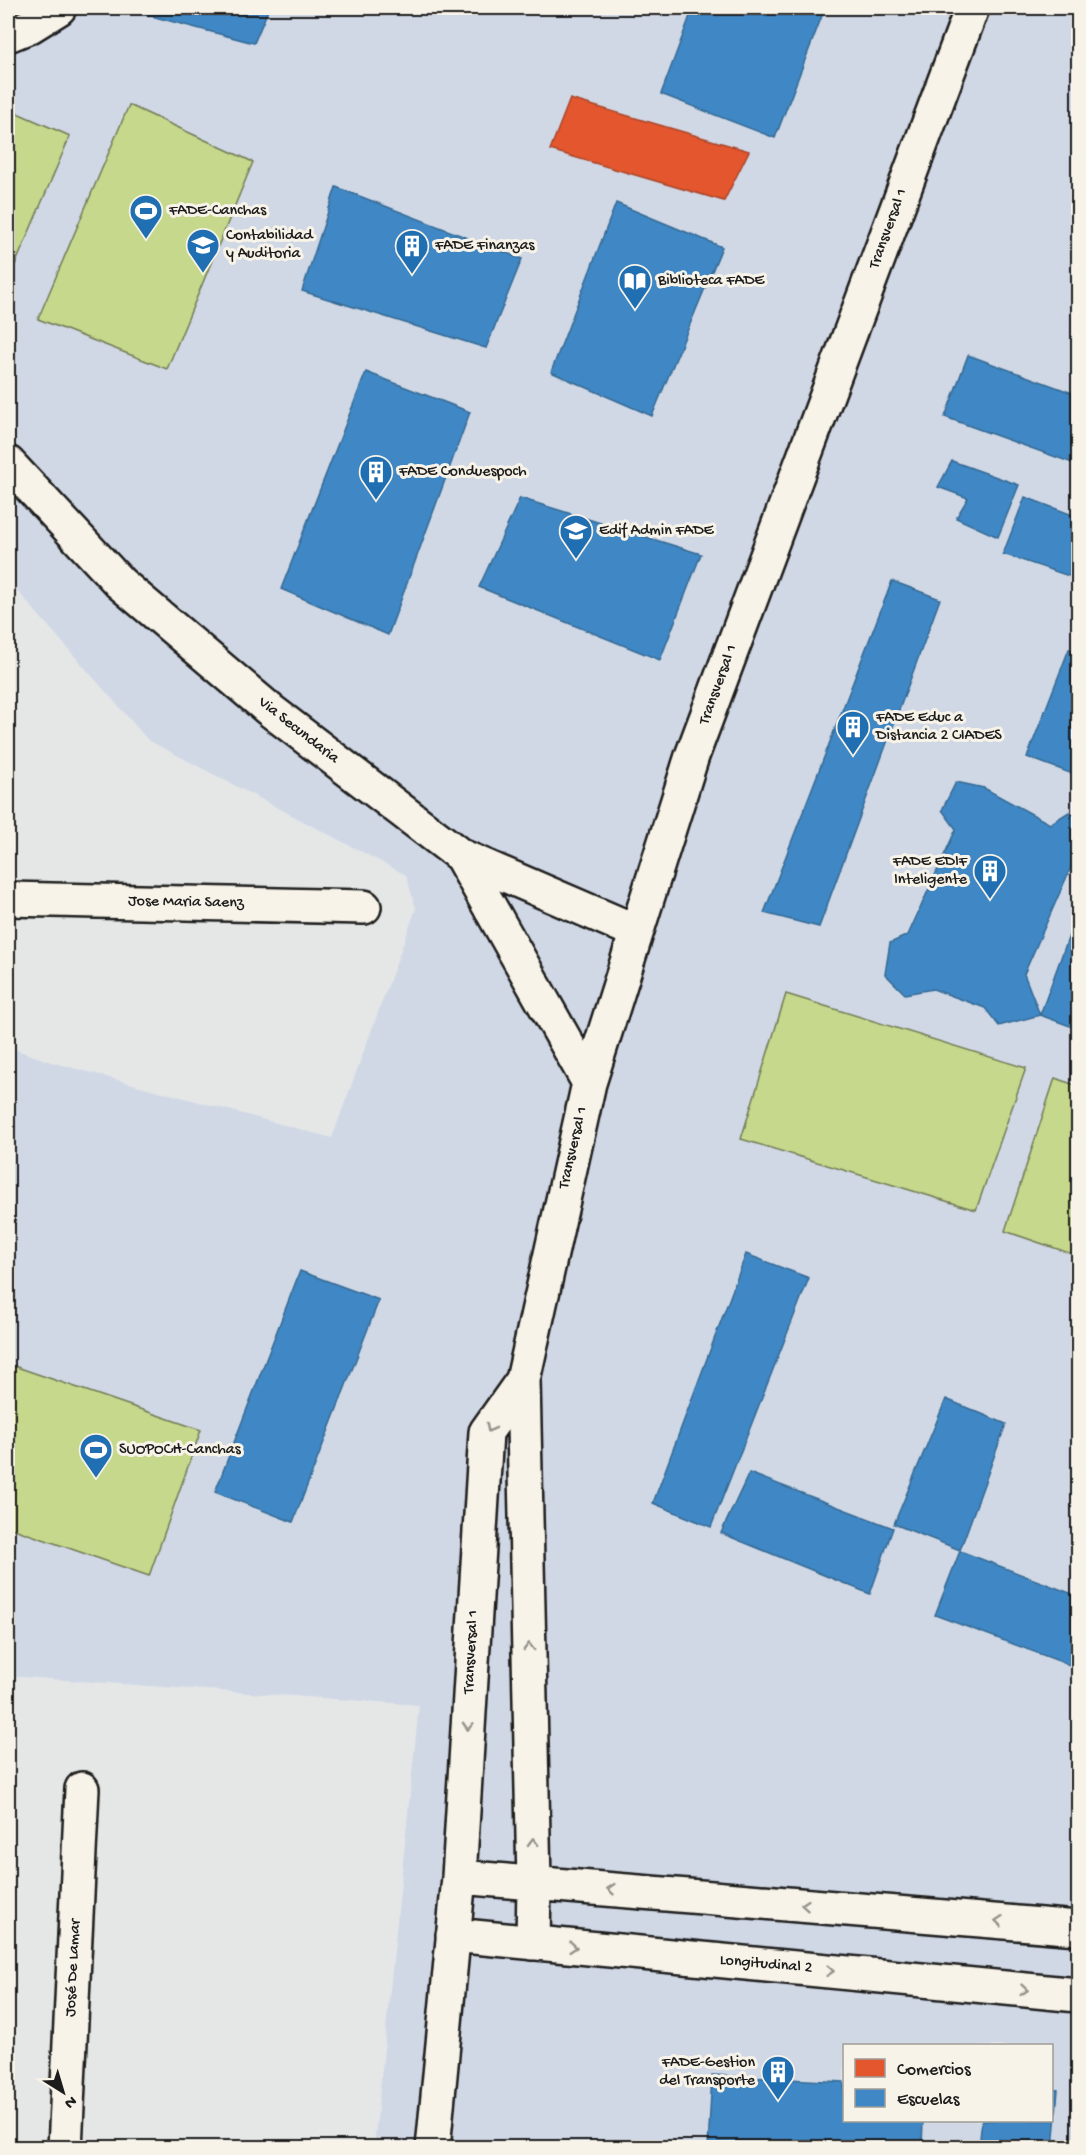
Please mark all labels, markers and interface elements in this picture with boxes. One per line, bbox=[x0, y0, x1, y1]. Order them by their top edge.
street label: Transversal 1 bbox=[865, 186, 912, 273]
sports icon: FADE-Canchas bbox=[128, 193, 164, 240]
place label: FADE-Canchas bbox=[168, 202, 267, 221]
school or university icon: Contabilidad y Auditoria bbox=[185, 227, 221, 274]
place label: Contabilidad y Auditoria bbox=[226, 227, 314, 264]
building icon: FADE Finanzas bbox=[394, 228, 430, 275]
place label: FADE Finanzas bbox=[434, 237, 536, 256]
library icon: Biblioteca FADE bbox=[617, 263, 653, 310]
place label: Biblioteca FADE bbox=[657, 272, 765, 291]
building icon: FADE Conduespoch bbox=[358, 454, 394, 501]
place label: FADE Conduespoch bbox=[398, 463, 527, 482]
school or university icon: Edif Admin FADE bbox=[558, 513, 594, 560]
place label: Edif Admin FADE bbox=[599, 522, 715, 541]
street label: Transversal 1 bbox=[695, 642, 742, 729]
street label: Via Secundaria bbox=[253, 693, 343, 769]
building icon: FADE Educ a Distancia 2 CIADES bbox=[835, 709, 871, 756]
place label: FADE Educ a Distancia 2 CIADES bbox=[875, 709, 1002, 746]
place label: FADE EDIF Inteligente bbox=[892, 853, 968, 890]
building icon: FADE EDIF Inteligente bbox=[972, 853, 1008, 900]
street label: Jose Maria Saenz bbox=[128, 892, 245, 914]
street label: Transversal 1 bbox=[555, 1105, 593, 1192]
one-way arrow bbox=[486, 1422, 497, 1432]
sports icon: SUOPOCH-Canchas bbox=[78, 1432, 114, 1479]
place label: SUOPOCH-Canchas bbox=[119, 1441, 242, 1460]
street label: Transversal 1 bbox=[460, 1610, 484, 1695]
one-way arrow bbox=[522, 1643, 535, 1652]
one-way arrow bbox=[461, 1721, 474, 1730]
one-way arrow bbox=[527, 1838, 539, 1847]
one-way arrow bbox=[606, 1883, 615, 1896]
one-way arrow bbox=[800, 1899, 809, 1912]
one-way arrow bbox=[995, 1915, 1004, 1928]
street label: José De Lamar bbox=[62, 1917, 86, 2017]
one-way arrow bbox=[569, 1940, 578, 1953]
street label: Longitudinal 2 bbox=[719, 1951, 813, 1979]
one-way arrow bbox=[826, 1964, 835, 1977]
one-way arrow bbox=[1020, 1983, 1029, 1996]
legend bbox=[843, 2044, 1053, 2122]
place label: FADE-Gestion del Transporte bbox=[659, 2054, 756, 2091]
building icon: FADE-Gestion del Transporte bbox=[760, 2054, 796, 2101]
text: Comercios bbox=[897, 2060, 972, 2081]
north arrow bbox=[33, 2062, 93, 2122]
text: N bbox=[60, 2090, 80, 2112]
text: Escuelas bbox=[897, 2090, 961, 2111]

